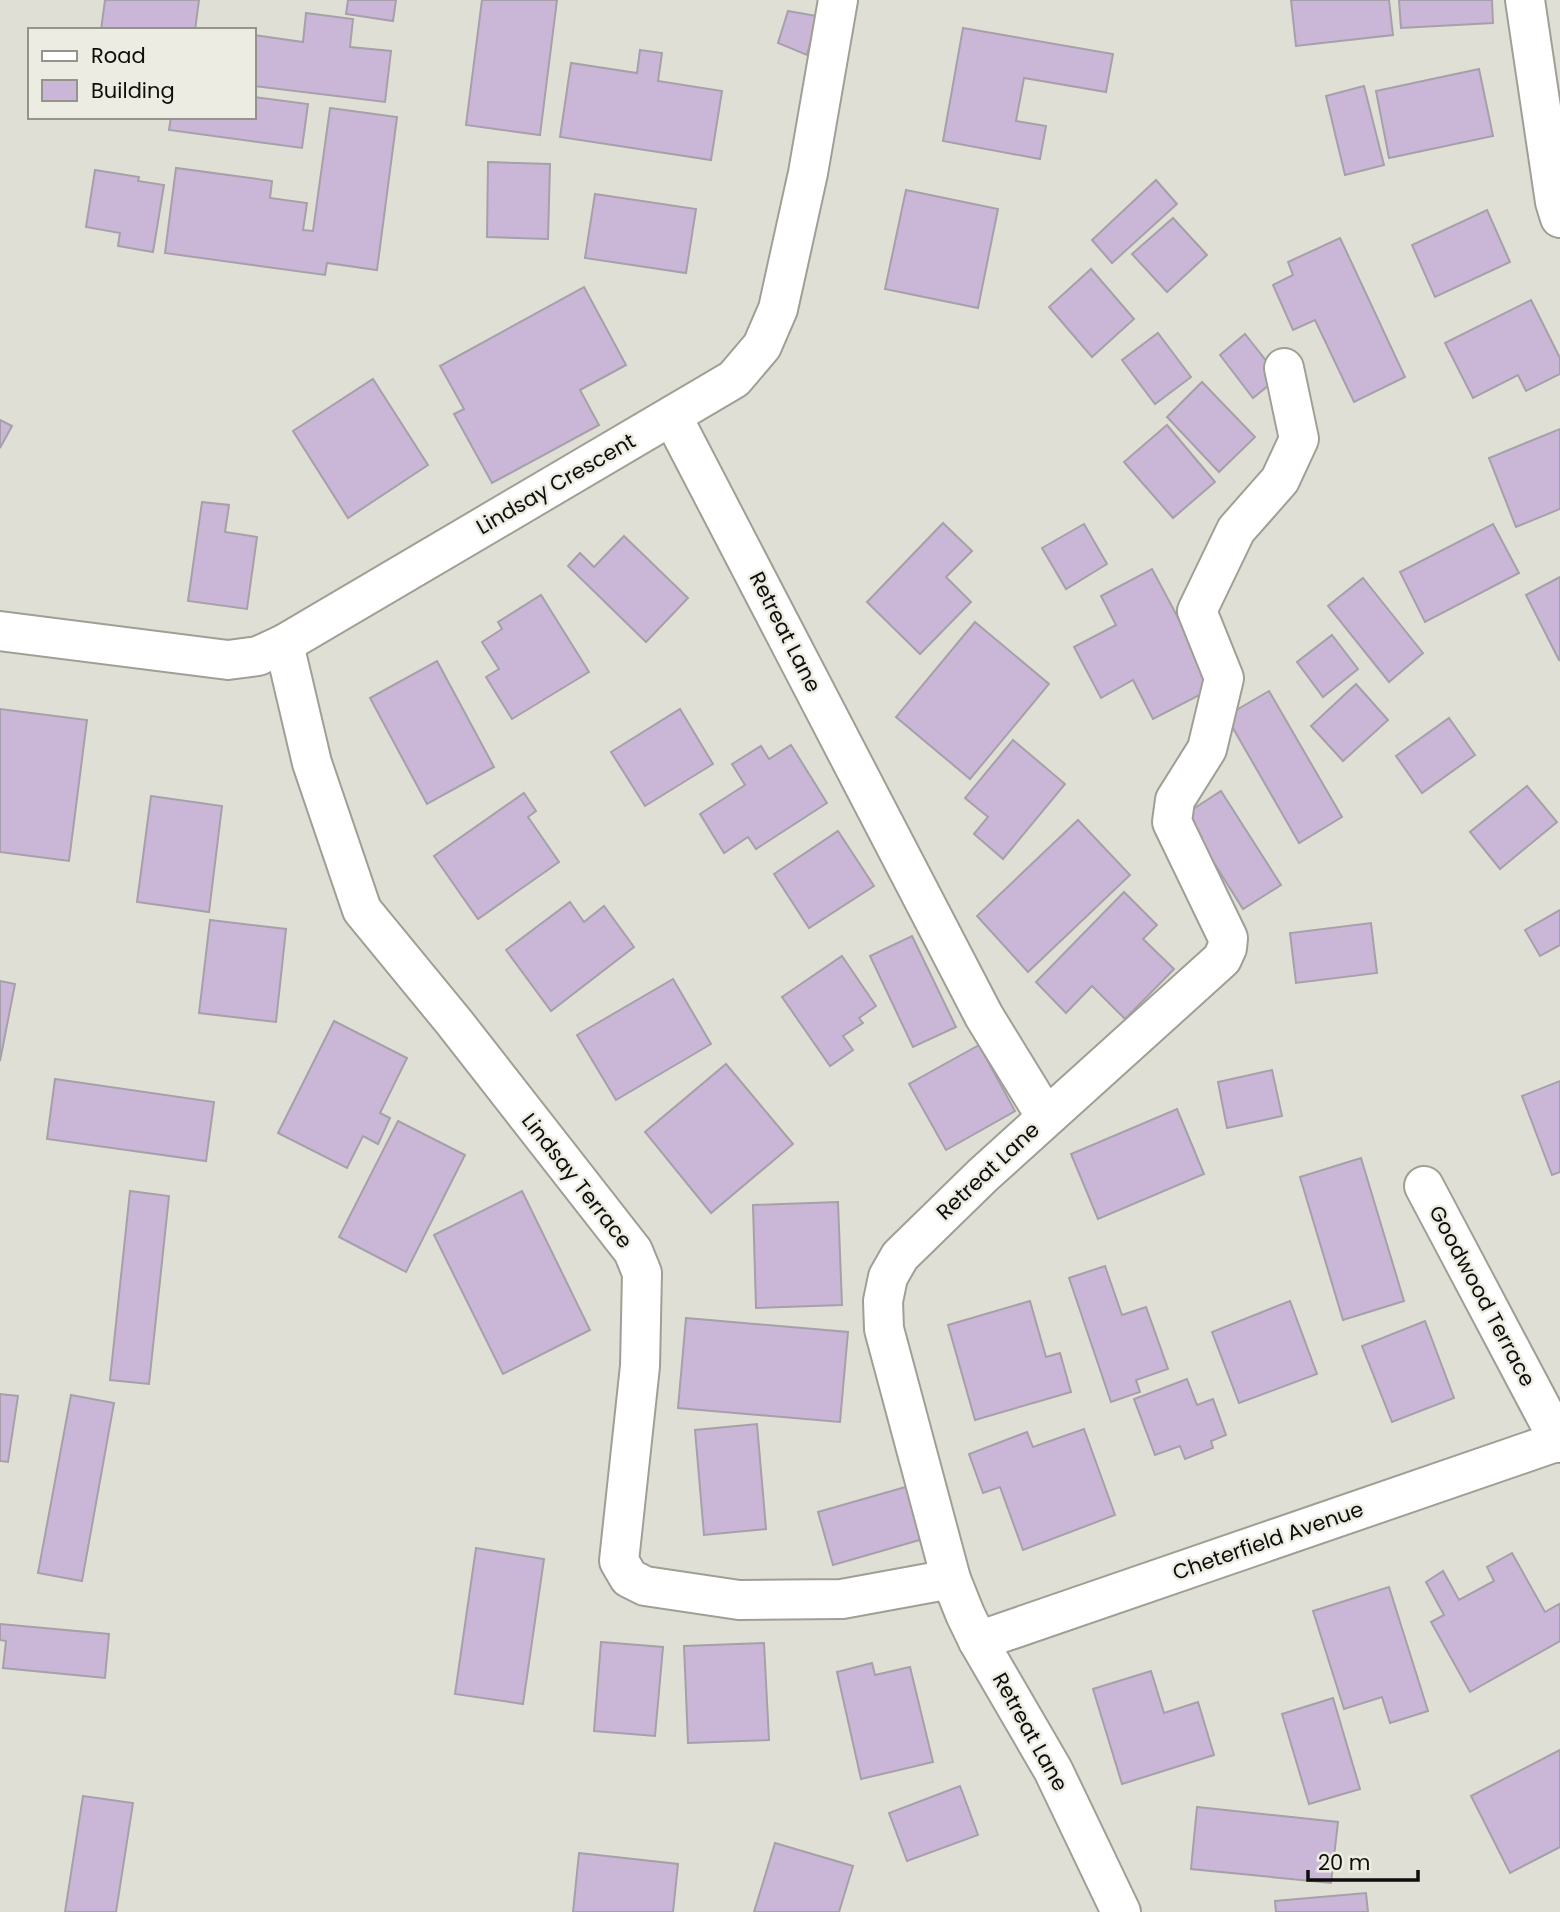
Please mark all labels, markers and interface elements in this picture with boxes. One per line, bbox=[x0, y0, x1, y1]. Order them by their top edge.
legend bbox=[28, 28, 256, 119]
text: Road bbox=[91, 41, 146, 70]
text: Building bbox=[91, 76, 175, 105]
street label: Lindsay Crescent bbox=[471, 426, 641, 541]
street label: Retreat Lane bbox=[743, 567, 828, 697]
street label: Lindsay Terrace bbox=[515, 1107, 639, 1254]
street label: Retreat Lane bbox=[930, 1115, 1046, 1226]
street label: Goodwood Terrace bbox=[1422, 1200, 1543, 1391]
street label: Cheterfield Avenue bbox=[1169, 1494, 1367, 1587]
street label: Retreat Lane bbox=[986, 1667, 1075, 1796]
scale bar bbox=[1308, 1839, 1418, 1883]
text: 20 m bbox=[1318, 1848, 1371, 1877]

